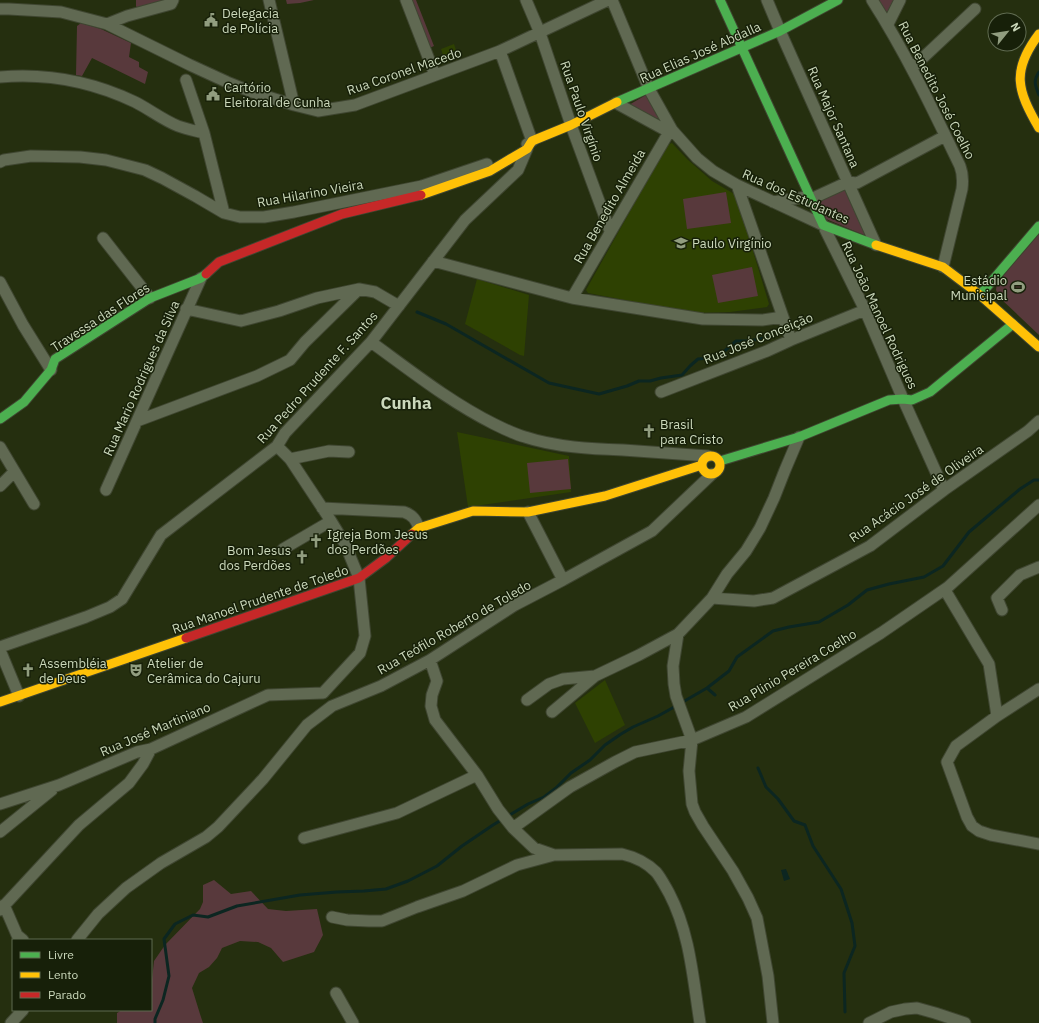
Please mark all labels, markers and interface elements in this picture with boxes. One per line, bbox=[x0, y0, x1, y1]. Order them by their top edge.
place label: Delegacia de Polícia bbox=[222, 5, 279, 37]
public building icon: Delegacia de Polícia bbox=[203, 12, 219, 28]
north arrow bbox=[987, 12, 1027, 52]
street label: Rua Elias José Abdalla bbox=[637, 18, 764, 87]
street label: Rua Benedito José Coelho bbox=[894, 18, 979, 162]
text: N bbox=[1008, 20, 1024, 34]
street label: Rua Coronel Macedo bbox=[345, 44, 464, 99]
street label: Rua Paulo Virgínio bbox=[556, 59, 607, 164]
street label: Rua Major Santana bbox=[804, 64, 864, 171]
place label: Cartório Eleitoral de Cunha bbox=[224, 79, 331, 111]
public building icon: Cartório Eleitoral de Cunha bbox=[205, 86, 221, 102]
street label: Rua Benedito Almeida bbox=[570, 146, 649, 267]
street label: Rua dos Estudantes bbox=[740, 165, 852, 228]
street label: Rua Hilarino Vieira bbox=[256, 176, 365, 211]
school or university icon: Paulo Virgínio bbox=[673, 235, 689, 251]
place label: Paulo Virgínio bbox=[692, 235, 772, 252]
street label: Rua João Manoel Rodrigues bbox=[838, 238, 921, 392]
place label: Estádio Municipal bbox=[951, 272, 1007, 304]
street label: Travessa das Flores bbox=[48, 279, 153, 356]
sports icon: Estádio Municipal bbox=[1010, 279, 1026, 295]
street label: Rua Mario Rodrigues da Silva bbox=[99, 298, 183, 459]
street label: Rua Pedro Prudente F. Santos bbox=[253, 308, 381, 447]
street label: Rua José Conceição bbox=[701, 309, 815, 368]
district label: Cunha bbox=[380, 392, 432, 414]
place label: Brasil para Cristo bbox=[660, 416, 723, 448]
church icon: Brasil para Cristo bbox=[641, 423, 657, 439]
street label: Rua Acácio José de Oliveira bbox=[846, 440, 987, 546]
place label: Igreja Bom Jesus dos Perdões bbox=[327, 526, 428, 558]
church icon: Igreja Bom Jesus dos Perdões bbox=[308, 533, 324, 549]
place label: Bom Jesus dos Perdões bbox=[219, 542, 291, 574]
church icon: Bom Jesus dos Perdões bbox=[294, 549, 310, 565]
street label: Rua Manoel Prudente de Toledo bbox=[170, 561, 351, 638]
street label: Rua Teófilo Roberto de Toledo bbox=[374, 576, 534, 678]
street label: Rua Plinio Pereira Coelho bbox=[725, 625, 859, 715]
place label: Assembléia de Deus bbox=[39, 655, 107, 687]
place label: Atelier de Cerâmica do Cajuru bbox=[147, 655, 261, 687]
church icon: Assembléia de Deus bbox=[20, 662, 36, 678]
theatre icon: Atelier de Cerâmica do Cajuru bbox=[128, 662, 144, 678]
street label: Rua José Martiniano bbox=[97, 698, 213, 760]
legend bbox=[12, 939, 152, 1011]
text: Livre bbox=[48, 947, 74, 962]
text: Lento bbox=[48, 967, 78, 982]
text: Parado bbox=[48, 987, 86, 1002]

